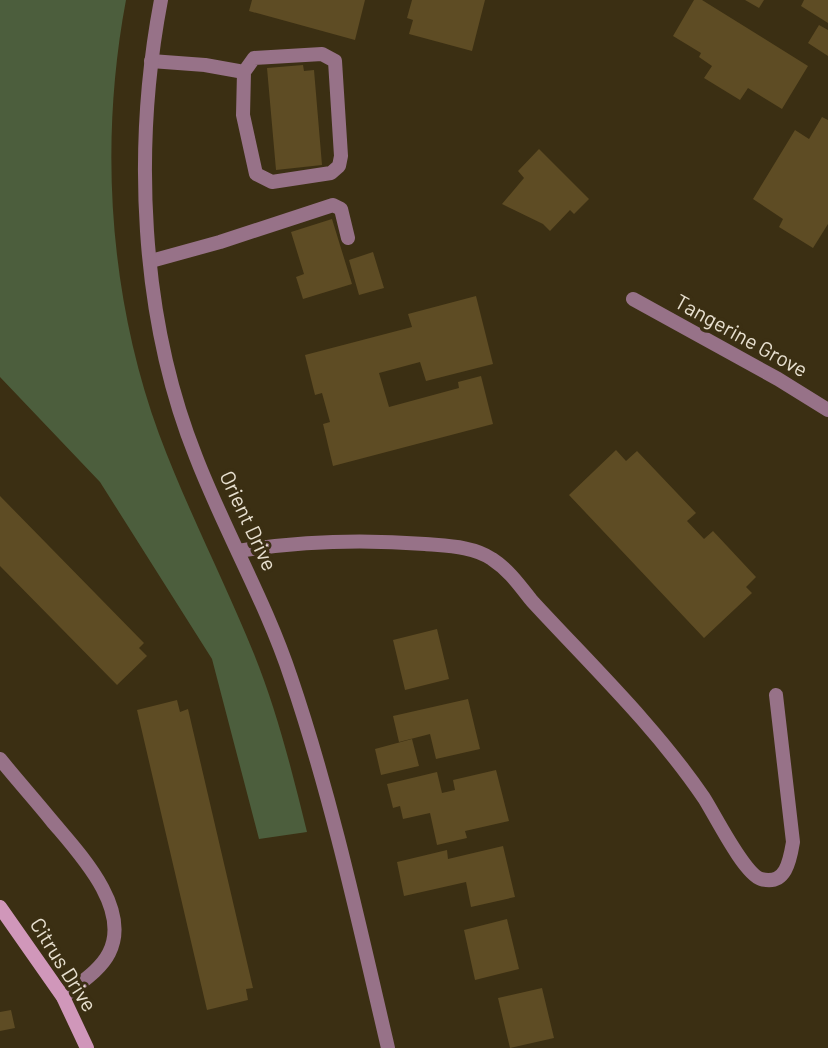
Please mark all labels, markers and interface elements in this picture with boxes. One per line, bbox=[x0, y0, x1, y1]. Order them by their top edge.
street label: Tangerine Grove bbox=[671, 288, 812, 381]
street label: Orient Drive bbox=[215, 466, 283, 574]
street label: Citrus Drive bbox=[26, 913, 103, 1016]

